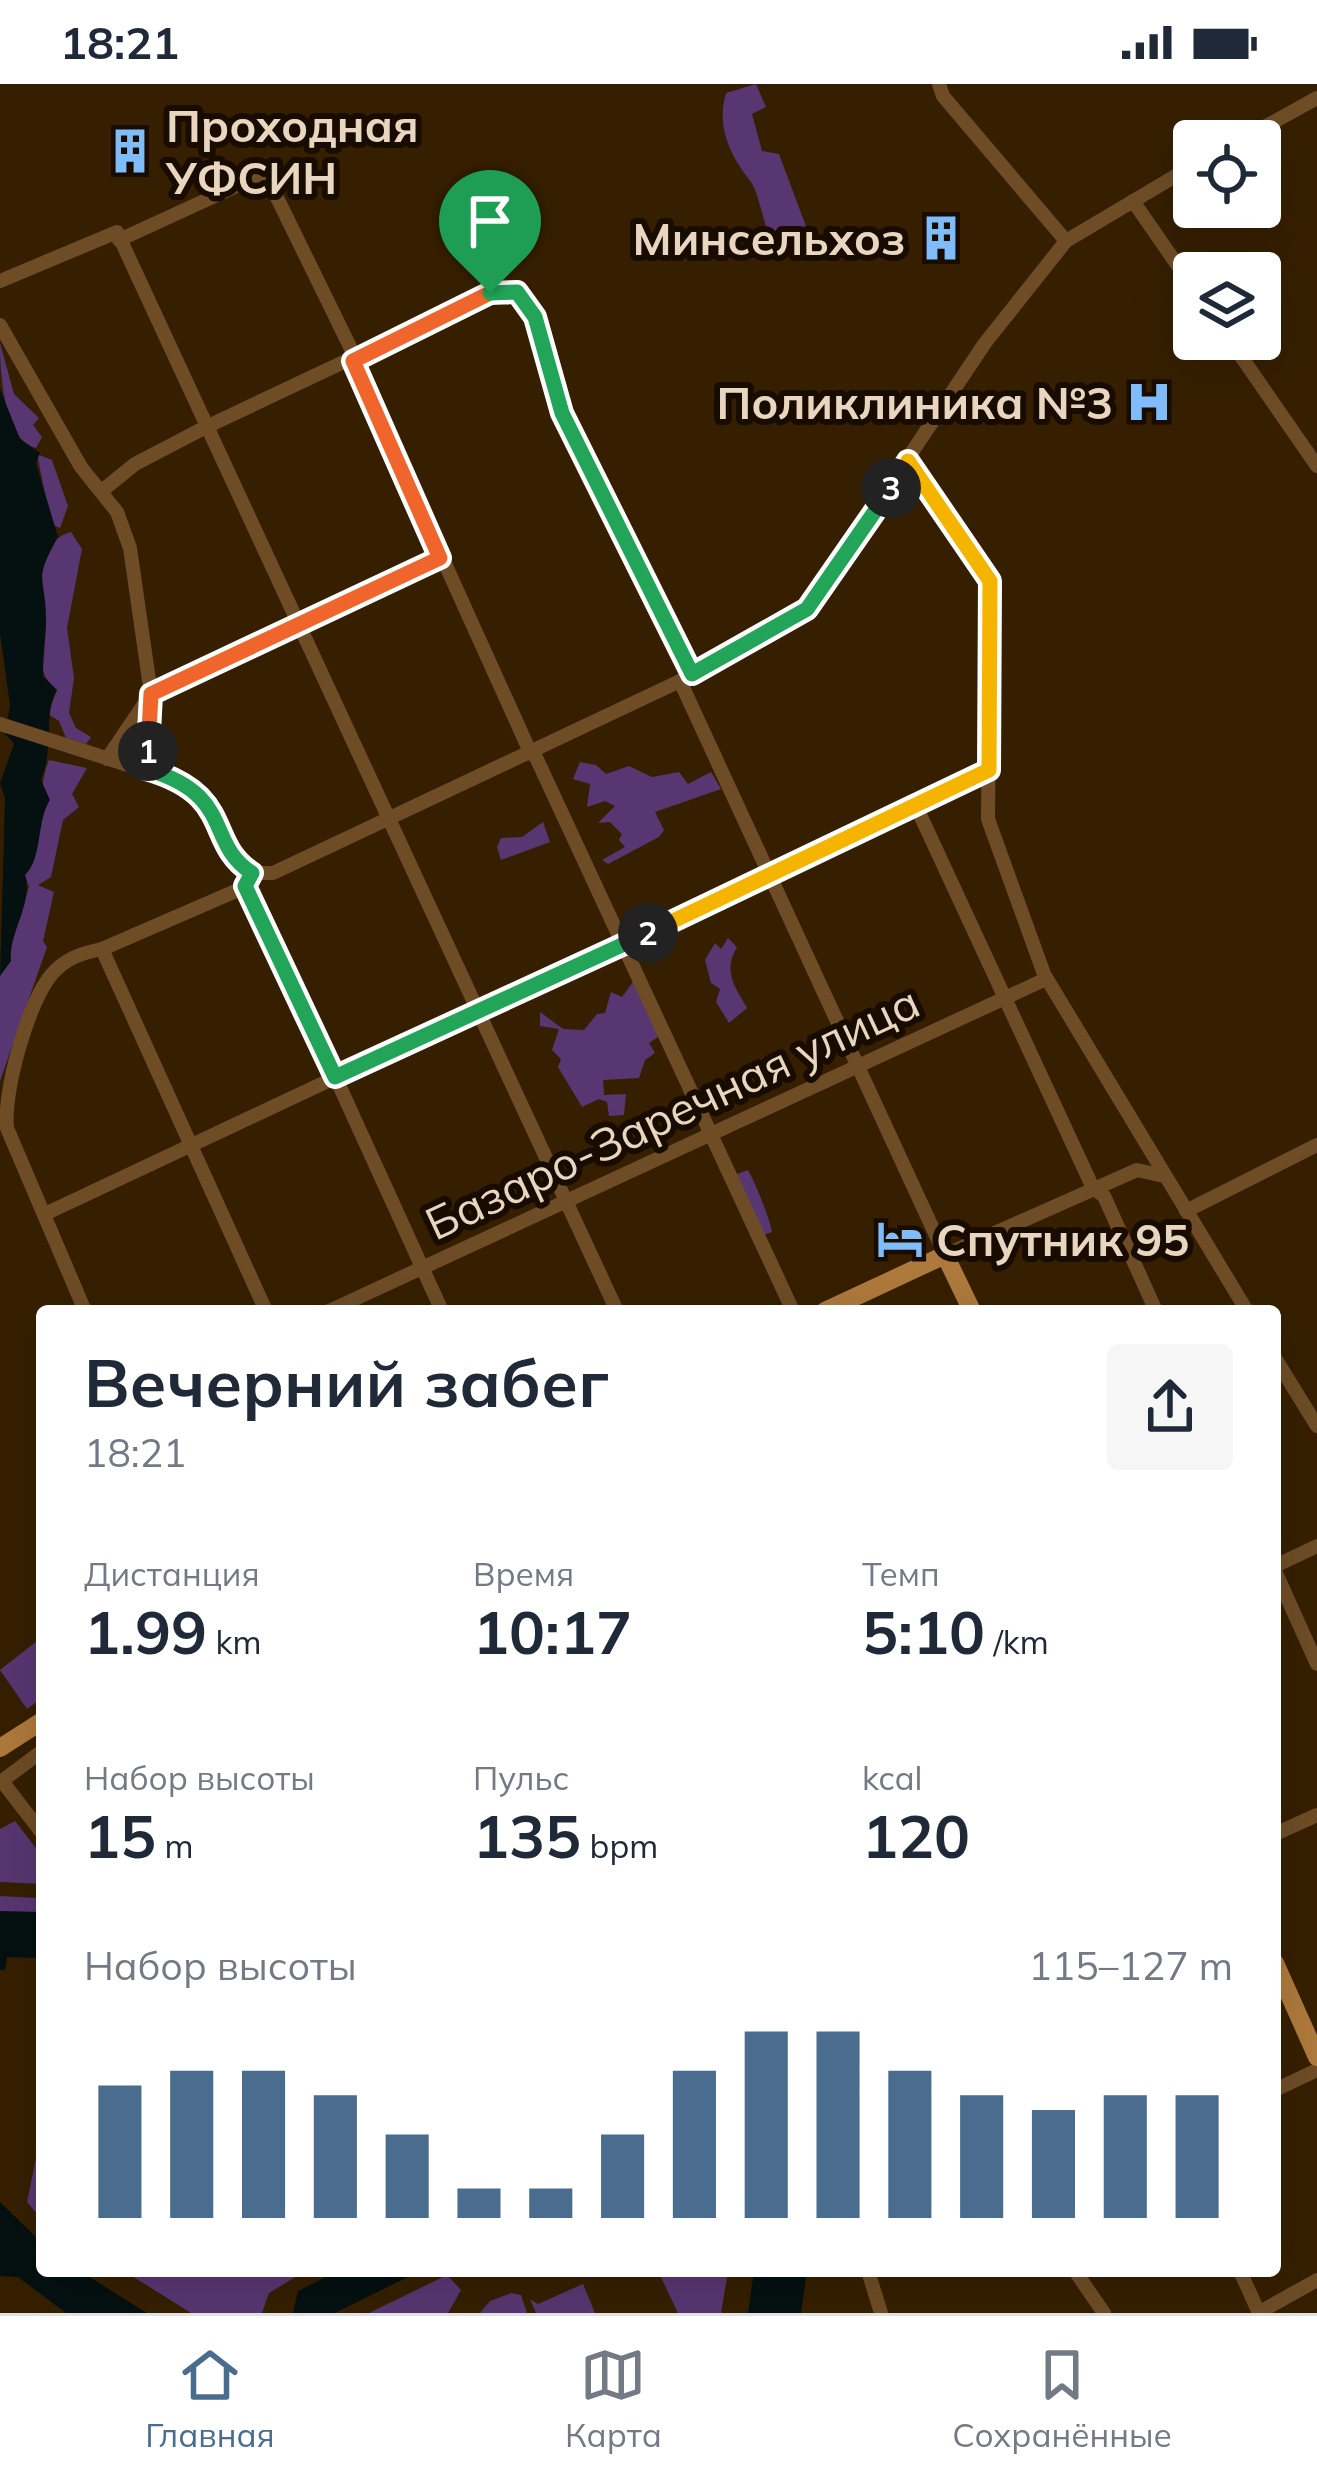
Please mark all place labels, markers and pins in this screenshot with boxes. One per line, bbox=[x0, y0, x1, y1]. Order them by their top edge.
place label: Проходная УФСИН bbox=[165, 97, 419, 205]
building icon: Проходная УФСИН bbox=[105, 126, 155, 176]
pin bbox=[439, 170, 541, 293]
place label: Минсельхоз bbox=[633, 210, 905, 266]
building icon: Минсельхоз bbox=[916, 213, 966, 263]
place label: Поликлиника №3 bbox=[716, 374, 1113, 430]
hospital icon: Поликлиника №3 bbox=[1124, 377, 1174, 427]
pin: 3 bbox=[861, 458, 921, 518]
pin: 1 bbox=[118, 721, 178, 781]
pin: 2 bbox=[618, 903, 678, 963]
place label: Спутник 95 bbox=[936, 1211, 1189, 1267]
hotel icon: Спутник 95 bbox=[875, 1214, 925, 1264]

